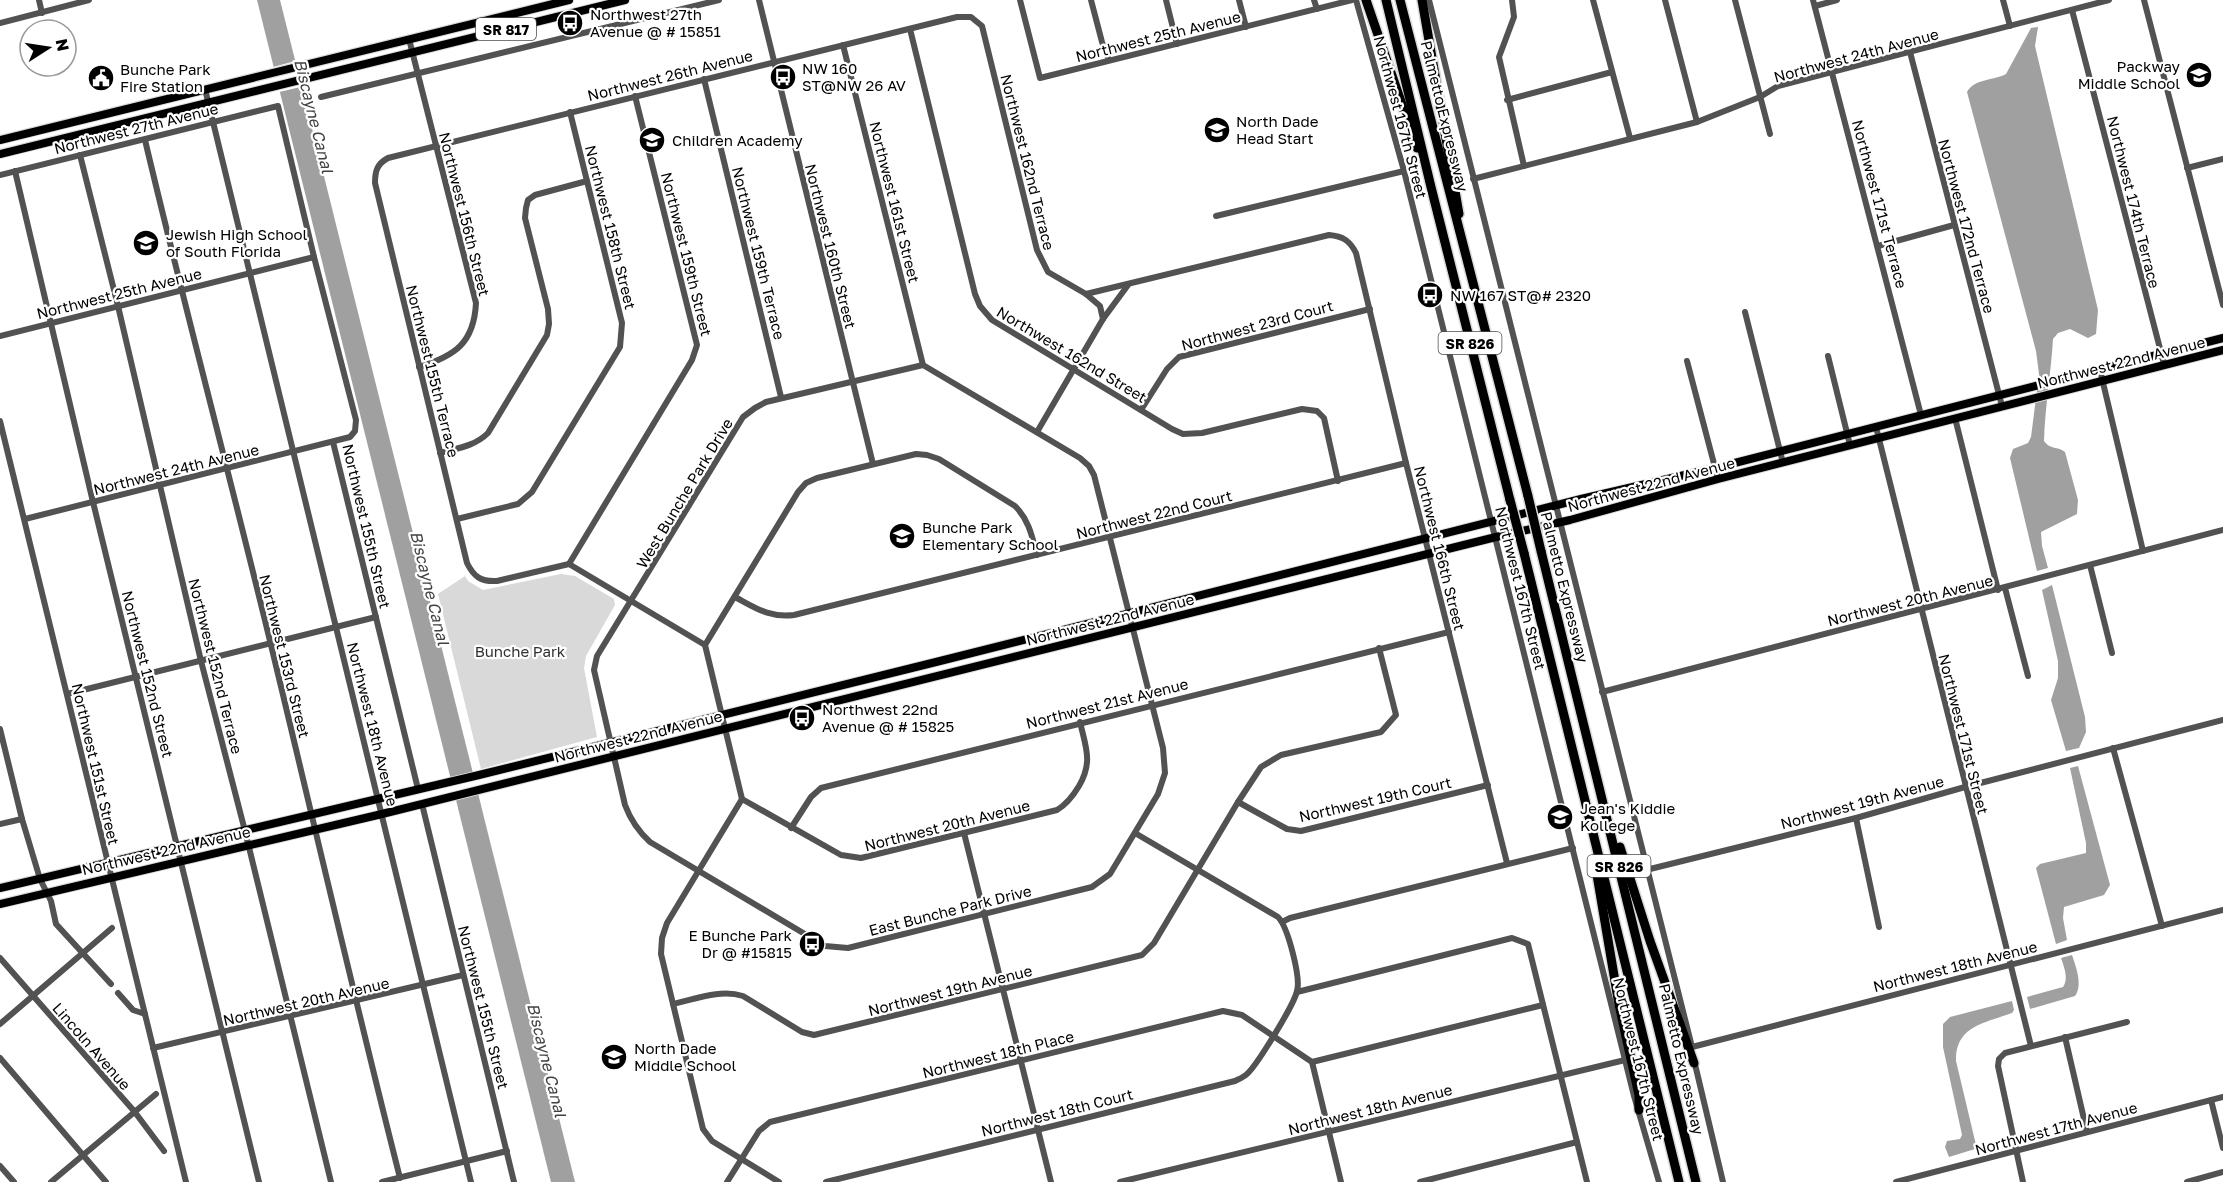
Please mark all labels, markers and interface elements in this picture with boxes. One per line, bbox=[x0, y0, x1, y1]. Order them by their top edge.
place label: Northwest 27th Avenue @ # 15851 bbox=[590, 5, 721, 40]
street label: Northwest 25th Avenue bbox=[1074, 7, 1243, 65]
bus stop icon: Northwest 27th Avenue @ # 15851 bbox=[555, 8, 585, 38]
north arrow bbox=[18, 18, 78, 78]
road number: SR 817 bbox=[476, 18, 536, 40]
street label: Northwest 24th Avenue bbox=[1772, 24, 1941, 86]
street label: Northwest 167th Street bbox=[1371, 34, 1431, 200]
text: N bbox=[52, 37, 74, 53]
street label: Palmetto Expressway bbox=[1418, 39, 1473, 194]
street label: Northwest 26th Avenue bbox=[585, 46, 755, 104]
water label: Biscayne Canal bbox=[290, 57, 338, 176]
place label: Packway Middle School bbox=[2078, 57, 2181, 92]
place label: NW 160 ST@NW 26 AV bbox=[802, 59, 906, 94]
place label: Bunche Park Fire Station bbox=[120, 60, 211, 95]
school or university icon: Packway Middle School bbox=[2184, 60, 2214, 90]
bus stop icon: NW 160 ST@NW 26 AV bbox=[768, 62, 798, 92]
public building icon: Bunche Park Fire Station bbox=[86, 63, 116, 93]
street label: Northwest 162nd Terrace bbox=[997, 72, 1059, 252]
street label: Northwest 27th Avenue bbox=[52, 99, 220, 157]
place label: North Dade Head Start bbox=[1236, 112, 1319, 147]
street label: Northwest 174th Terrace bbox=[2104, 114, 2164, 290]
school or university icon: North Dade Head Start bbox=[1202, 115, 1232, 145]
street label: Northwest 171st Terrace bbox=[1849, 118, 1911, 291]
street label: Northwest 161st Street bbox=[866, 119, 924, 285]
school or university icon: Children Academy bbox=[637, 125, 667, 155]
street label: Northwest 156th Street bbox=[436, 130, 494, 298]
place label: Children Academy bbox=[672, 131, 803, 149]
street label: Northwest 172nd Terrace bbox=[1935, 137, 1999, 315]
street label: Northwest 158th Street bbox=[582, 143, 640, 311]
street label: Northwest 160th Street bbox=[802, 162, 860, 330]
street label: Northwest 159th Terrace bbox=[729, 165, 789, 342]
street label: Northwest 159th Street bbox=[658, 170, 716, 338]
place label: Jewish High School of South Florida bbox=[166, 225, 308, 260]
school or university icon: Jewish High School of South Florida bbox=[131, 228, 161, 258]
street label: Northwest 25th Avenue bbox=[35, 264, 204, 322]
bus stop icon: NW 167 ST@# 2320 bbox=[1415, 280, 1445, 310]
street label: Northwest 155th Terrace bbox=[403, 283, 463, 459]
place label: NW 167 ST@# 2320 bbox=[1450, 286, 1591, 304]
street label: Northwest 23rd Court bbox=[1179, 296, 1335, 354]
street label: Northwest 162nd Street bbox=[994, 302, 1150, 406]
road number: SR 826 bbox=[1438, 332, 1502, 354]
street label: Northwest 22nd Avenue bbox=[2035, 332, 2207, 392]
street label: West Bunche Park Drive bbox=[632, 414, 736, 571]
street label: Northwest 24th Avenue bbox=[91, 440, 261, 498]
street label: Northwest 155th Street bbox=[339, 442, 395, 610]
street label: Northwest 22nd Avenue bbox=[1565, 453, 1737, 515]
street label: Northwest 166th Street bbox=[1411, 464, 1469, 632]
street label: Northwest 22nd Court bbox=[1074, 486, 1234, 542]
street label: Northwest 167th Street bbox=[1492, 504, 1550, 672]
street label: Palmetto Expressway bbox=[1538, 510, 1593, 665]
place label: Bunche Park Elementary School bbox=[922, 518, 1058, 553]
school or university icon: Bunche Park Elementary School bbox=[887, 521, 917, 551]
water label: Biscayne Canal bbox=[406, 529, 454, 648]
street label: Northwest 20th Avenue bbox=[1825, 571, 1995, 629]
street label: Northwest 153rd Street bbox=[256, 572, 314, 740]
street label: Northwest 152nd Terrace bbox=[185, 576, 247, 756]
street label: Northwest 152nd Street bbox=[119, 589, 177, 759]
street label: Northwest 22nd Avenue bbox=[1024, 589, 1196, 649]
street label: Northwest 18th Avenue bbox=[344, 640, 402, 808]
park label: Bunche Park bbox=[475, 642, 566, 660]
street label: Northwest 171st Street bbox=[1935, 652, 1993, 816]
street label: Northwest 21st Avenue bbox=[1024, 674, 1190, 732]
street label: Northwest 151st Street bbox=[69, 681, 123, 847]
place label: Northwest 22nd Avenue @ # 15825 bbox=[822, 700, 954, 735]
bus stop icon: Northwest 22nd Avenue @ # 15825 bbox=[787, 703, 817, 733]
street label: Northwest 22nd Avenue bbox=[552, 706, 724, 766]
street label: Northwest 19th Avenue bbox=[1778, 771, 1946, 832]
street label: Northwest 19th Court bbox=[1297, 773, 1453, 825]
street label: Northwest 20th Avenue bbox=[862, 796, 1032, 854]
place label: Jean's Kiddie Kollege bbox=[1580, 799, 1675, 834]
school or university icon: Jean's Kiddie Kollege bbox=[1545, 802, 1575, 832]
street label: Northwest 22nd Avenue bbox=[80, 822, 252, 878]
road number: SR 826 bbox=[1588, 855, 1650, 877]
street label: East Bunche Park Drive bbox=[867, 881, 1033, 939]
street label: Northwest 155th Street bbox=[455, 923, 513, 1091]
place label: E Bunche Park Dr @ #15815 bbox=[688, 926, 793, 961]
bus stop icon: E Bunche Park Dr @ #15815 bbox=[797, 929, 827, 959]
street label: Northwest 18th Avenue bbox=[1871, 937, 2039, 995]
street label: Northwest 19th Avenue bbox=[866, 961, 1034, 1019]
street label: Northwest 20th Avenue bbox=[221, 973, 391, 1029]
street label: Northwest 167th Street bbox=[1610, 975, 1668, 1143]
street label: Palmetto Expressway bbox=[1656, 982, 1708, 1137]
street label: Lincoln Avenue bbox=[49, 999, 135, 1094]
water label: Biscayne Canal bbox=[523, 1001, 571, 1120]
street label: Northwest 18th Place bbox=[920, 1026, 1076, 1082]
place label: North Dade Middle School bbox=[634, 1039, 736, 1074]
school or university icon: North Dade Middle School bbox=[599, 1042, 629, 1072]
street label: Northwest 18th Avenue bbox=[1286, 1080, 1454, 1138]
street label: Northwest 18th Court bbox=[979, 1084, 1135, 1140]
street label: Northwest 17th Avenue bbox=[1973, 1098, 2139, 1158]

